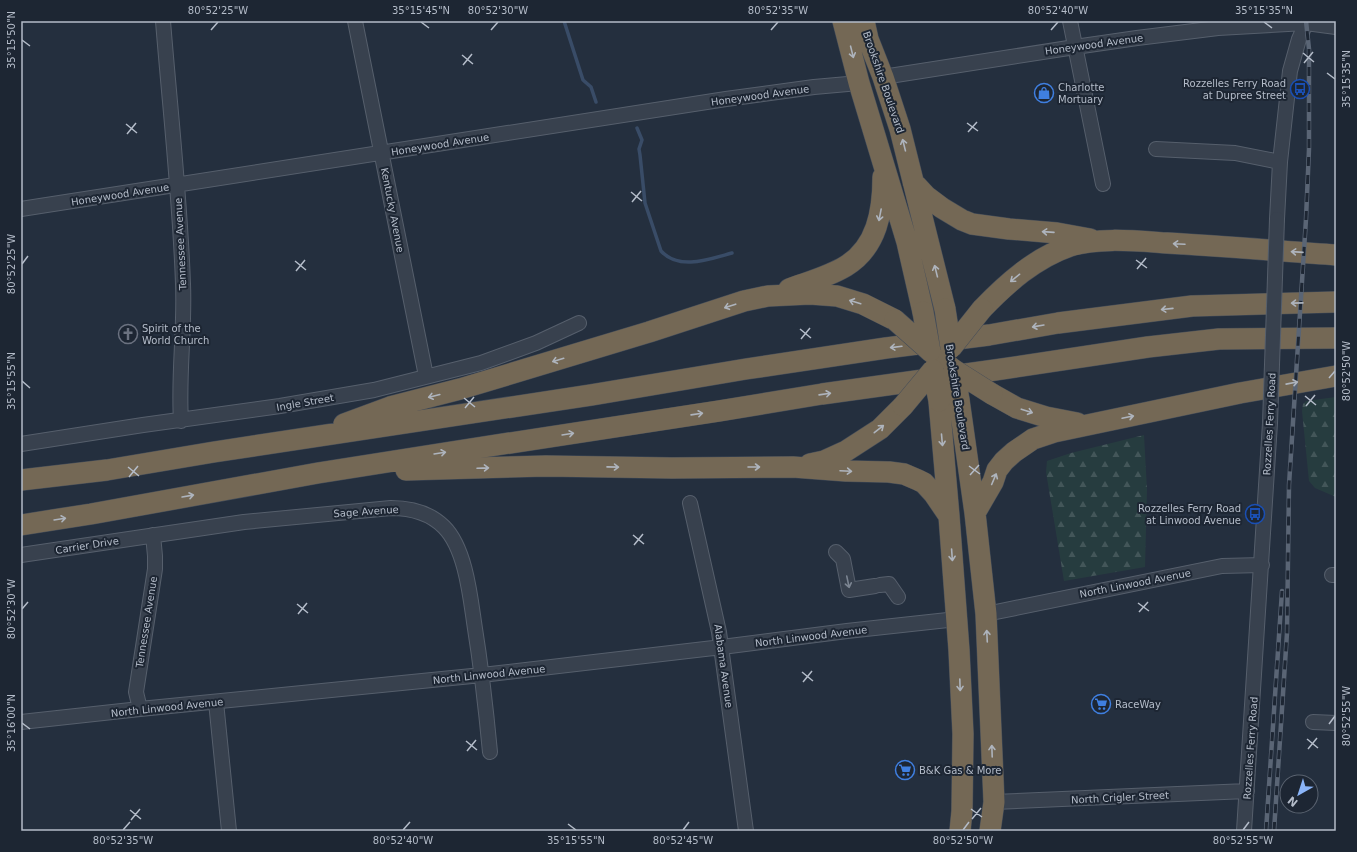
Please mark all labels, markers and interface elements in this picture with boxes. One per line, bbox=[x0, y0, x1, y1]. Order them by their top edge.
text: 80°52'25"W bbox=[188, 5, 248, 16]
text: 35°15'45"N bbox=[392, 5, 450, 16]
text: 80°52'30"W bbox=[468, 5, 528, 16]
text: 80°52'35"W bbox=[748, 5, 808, 16]
text: 80°52'40"W bbox=[1028, 5, 1088, 16]
text: 35°15'35"N bbox=[1235, 5, 1293, 16]
text: 35°15'50"N bbox=[6, 11, 17, 69]
street label: Brookshire Boulevard bbox=[861, 30, 906, 134]
street label: Honeywood Avenue bbox=[1044, 32, 1144, 57]
one-way arrow bbox=[848, 45, 856, 58]
text: 35°15'35"N bbox=[1341, 50, 1352, 108]
place label: Rozzelles Ferry Road at Dupree Street bbox=[1183, 78, 1286, 101]
bus stop icon: Rozzelles Ferry Road at Dupree Street bbox=[1289, 78, 1311, 100]
shop icon: Charlotte Mortuary bbox=[1033, 82, 1055, 104]
place label: Charlotte Mortuary bbox=[1058, 82, 1104, 105]
street label: Honeywood Avenue bbox=[710, 83, 810, 108]
street label: Honeywood Avenue bbox=[390, 131, 490, 158]
one-way arrow bbox=[900, 139, 908, 152]
street label: Kentucky Avenue bbox=[379, 167, 406, 253]
street label: Honeywood Avenue bbox=[70, 181, 170, 208]
street label: Tennessee Avenue bbox=[173, 198, 188, 291]
one-way arrow bbox=[875, 208, 883, 221]
one-way arrow bbox=[1042, 229, 1055, 236]
text: 80°52'25"W bbox=[6, 234, 17, 294]
one-way arrow bbox=[1173, 240, 1186, 247]
one-way arrow bbox=[1291, 249, 1304, 256]
one-way arrow bbox=[931, 265, 939, 278]
one-way arrow bbox=[1009, 274, 1020, 283]
one-way arrow bbox=[848, 298, 861, 305]
one-way arrow bbox=[1291, 299, 1304, 307]
one-way arrow bbox=[723, 303, 736, 310]
one-way arrow bbox=[1161, 305, 1174, 313]
one-way arrow bbox=[1032, 322, 1045, 330]
church icon: Spirit of the World Church bbox=[117, 323, 139, 345]
place label: Spirit of the World Church bbox=[142, 323, 209, 346]
text: 80°52'50"W bbox=[1341, 341, 1352, 401]
one-way arrow bbox=[890, 343, 903, 351]
street label: Brookshire Boulevard bbox=[944, 343, 971, 451]
text: 35°15'55"N bbox=[6, 352, 17, 410]
one-way arrow bbox=[552, 357, 565, 364]
street label: Rozzelles Ferry Road bbox=[1261, 372, 1278, 476]
one-way arrow bbox=[1285, 379, 1298, 387]
one-way arrow bbox=[818, 390, 831, 398]
street label: Ingle Street bbox=[276, 392, 335, 413]
one-way arrow bbox=[427, 393, 440, 400]
one-way arrow bbox=[1020, 408, 1033, 415]
one-way arrow bbox=[690, 410, 703, 418]
one-way arrow bbox=[1121, 412, 1134, 420]
one-way arrow bbox=[874, 425, 884, 434]
one-way arrow bbox=[562, 430, 575, 438]
one-way arrow bbox=[938, 433, 946, 446]
one-way arrow bbox=[433, 449, 446, 457]
one-way arrow bbox=[606, 463, 619, 471]
one-way arrow bbox=[476, 464, 489, 471]
one-way arrow bbox=[747, 464, 760, 471]
one-way arrow bbox=[839, 468, 852, 475]
one-way arrow bbox=[990, 473, 998, 485]
one-way arrow bbox=[181, 492, 194, 500]
place label: Rozzelles Ferry Road at Linwood Avenue bbox=[1138, 503, 1241, 526]
bus stop icon: Rozzelles Ferry Road at Linwood Avenue bbox=[1244, 503, 1266, 525]
street label: Sage Avenue bbox=[333, 504, 399, 519]
one-way arrow bbox=[53, 515, 66, 523]
street label: Carrier Drive bbox=[55, 535, 120, 556]
one-way arrow bbox=[949, 548, 956, 561]
street label: North Linwood Avenue bbox=[1079, 567, 1192, 600]
one-way arrow bbox=[844, 575, 852, 588]
street label: Tennessee Avenue bbox=[134, 576, 159, 670]
text: 80°52'30"W bbox=[6, 579, 17, 639]
street label: Alabama Avenue bbox=[712, 623, 735, 709]
street label: North Linwood Avenue bbox=[754, 624, 868, 649]
one-way arrow bbox=[983, 630, 991, 643]
street label: North Linwood Avenue bbox=[432, 663, 546, 686]
one-way arrow bbox=[957, 678, 964, 691]
text: 80°52'55"W bbox=[1341, 686, 1352, 746]
supermarket icon: RaceWay bbox=[1090, 693, 1112, 715]
text: 35°16'00"N bbox=[6, 694, 17, 752]
street label: North Linwood Avenue bbox=[110, 696, 224, 719]
street label: Rozzelles Ferry Road bbox=[1241, 696, 1260, 800]
place label: RaceWay bbox=[1115, 699, 1161, 710]
one-way arrow bbox=[988, 745, 996, 758]
supermarket icon: B&K Gas & More bbox=[894, 759, 916, 781]
place label: B&K Gas & More bbox=[919, 765, 1001, 776]
north arrow bbox=[1279, 774, 1319, 814]
street label: North Crigler Street bbox=[1071, 789, 1169, 806]
text: N bbox=[1285, 793, 1301, 809]
text: 80°52'35"W bbox=[93, 835, 153, 846]
text: 80°52'40"W bbox=[373, 835, 433, 846]
text: 35°15'55"N bbox=[547, 835, 605, 846]
text: 80°52'45"W bbox=[653, 835, 713, 846]
text: 80°52'50"W bbox=[933, 835, 993, 846]
text: 80°52'55"W bbox=[1213, 835, 1273, 846]

